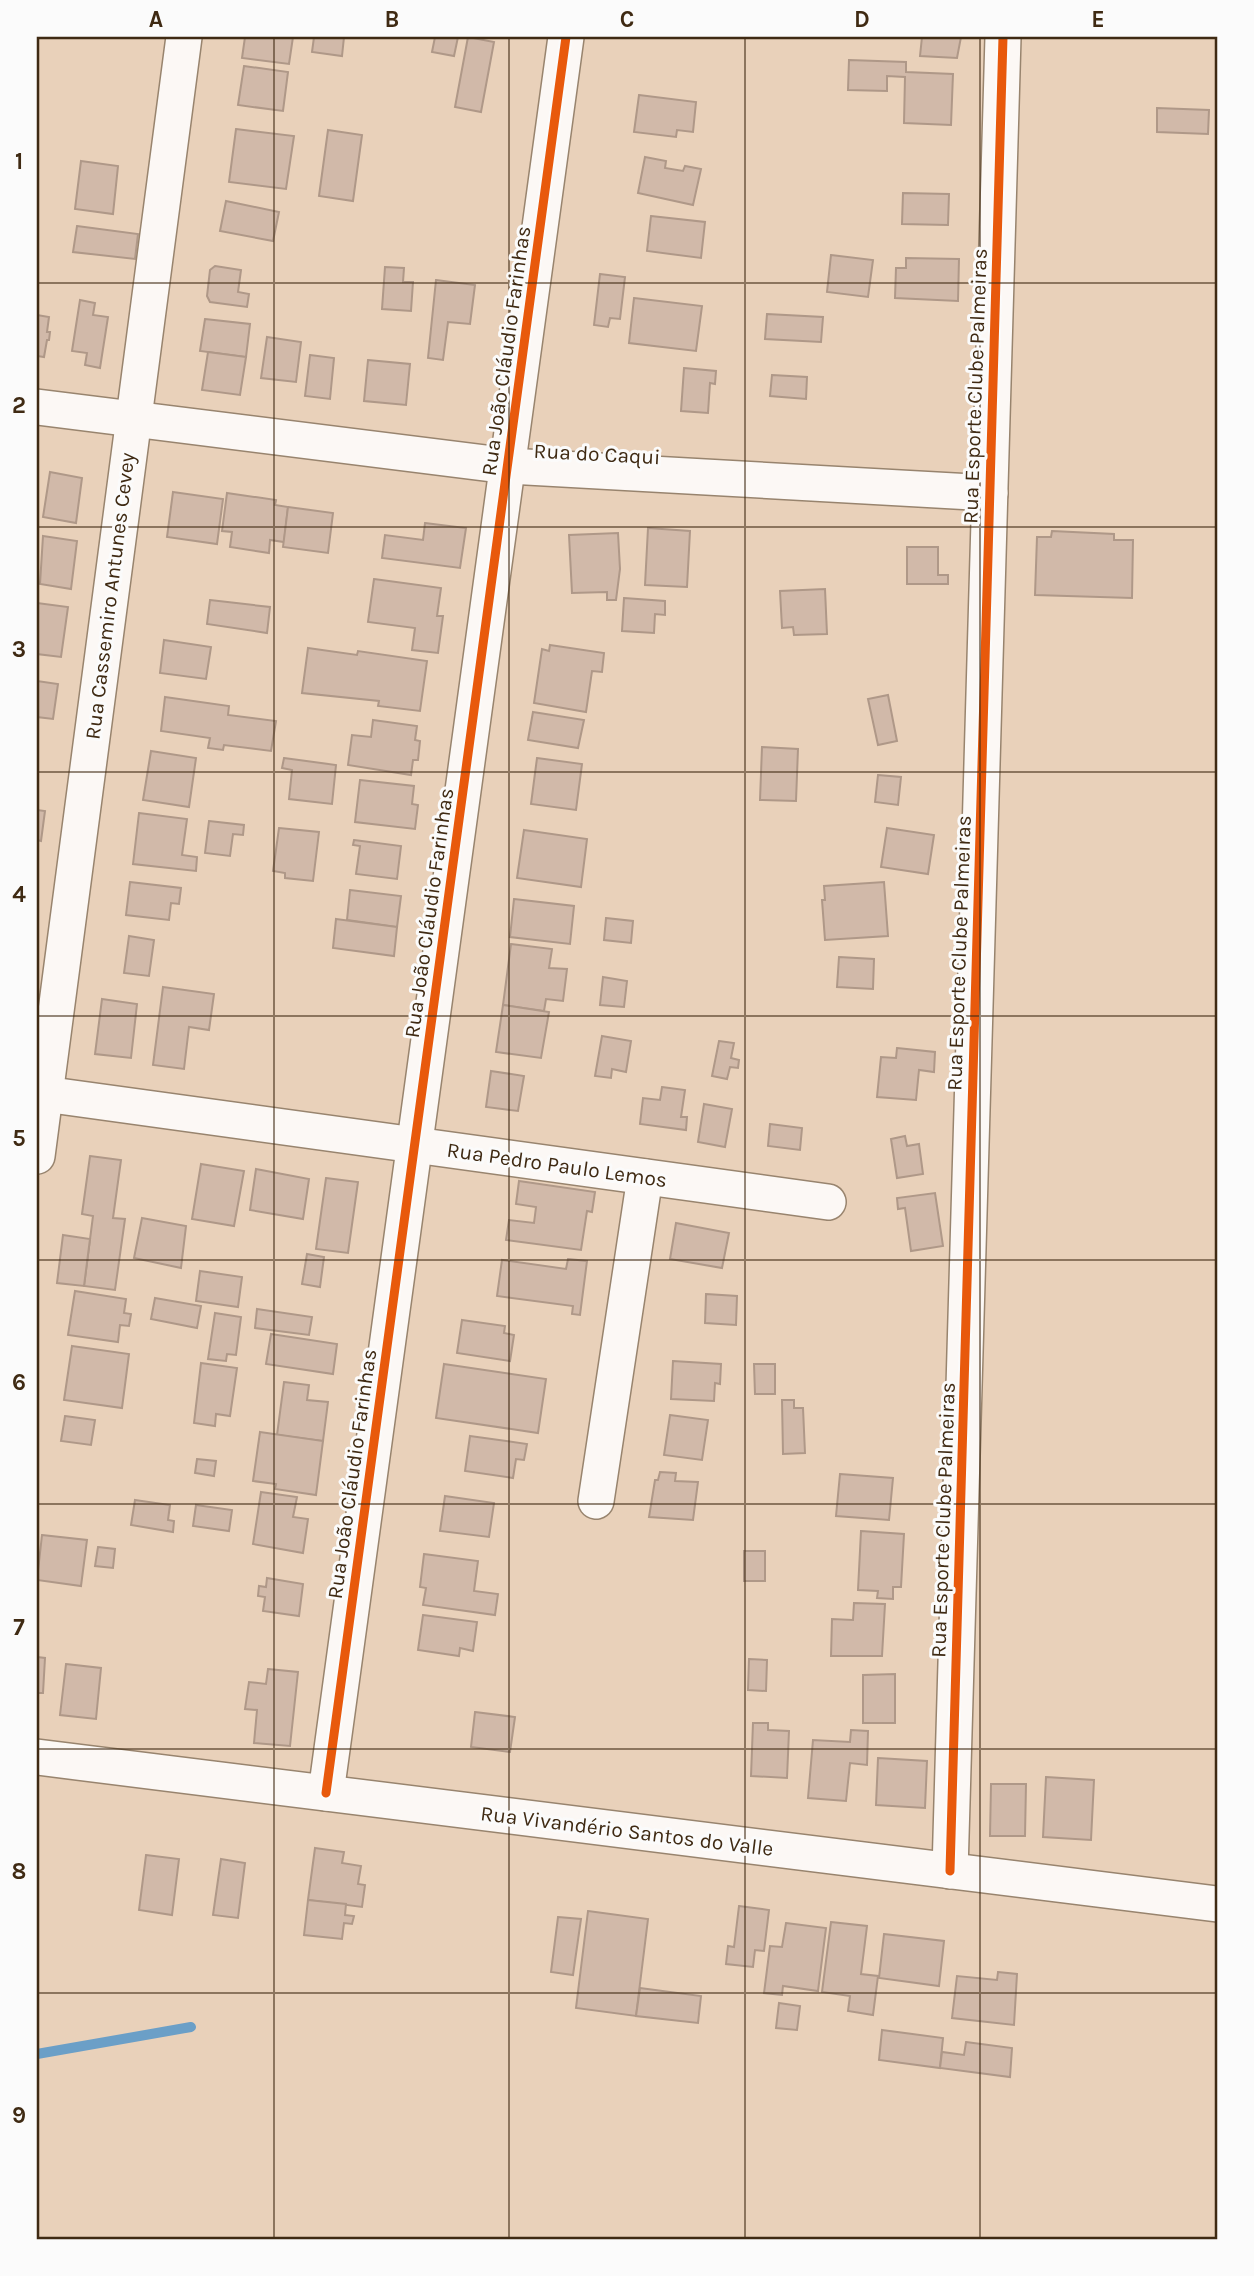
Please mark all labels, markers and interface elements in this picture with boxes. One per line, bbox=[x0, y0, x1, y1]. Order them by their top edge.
text: A bbox=[149, 6, 163, 33]
text: B bbox=[385, 6, 399, 33]
text: C bbox=[620, 6, 634, 33]
text: D bbox=[854, 6, 870, 33]
text: E bbox=[1091, 6, 1105, 33]
text: 1 bbox=[15, 148, 23, 175]
street label: Rua João Cláudio Farinhas bbox=[477, 224, 535, 478]
street label: Rua Esporte Clube Palmeiras bbox=[958, 248, 992, 524]
text: 2 bbox=[12, 392, 26, 419]
street label: Rua do Caqui bbox=[533, 439, 661, 469]
street label: Rua Cassemiro Antunes Cevey bbox=[80, 451, 140, 741]
text: 3 bbox=[12, 636, 26, 663]
street label: Rua João Cláudio Farinhas bbox=[400, 786, 458, 1040]
street label: Rua Esporte Clube Palmeiras bbox=[942, 815, 976, 1091]
text: 4 bbox=[12, 881, 26, 908]
text: 5 bbox=[12, 1125, 26, 1152]
street label: Rua Pedro Paulo Lemos bbox=[445, 1138, 669, 1192]
street label: Rua João Cláudio Farinhas bbox=[323, 1347, 381, 1601]
text: 6 bbox=[12, 1369, 26, 1396]
street label: Rua Esporte Clube Palmeiras bbox=[926, 1382, 960, 1658]
text: 7 bbox=[13, 1614, 25, 1641]
street label: Rua Vivandério Santos do Valle bbox=[479, 1801, 775, 1861]
text: 8 bbox=[12, 1858, 26, 1885]
text: 9 bbox=[12, 2102, 26, 2129]

